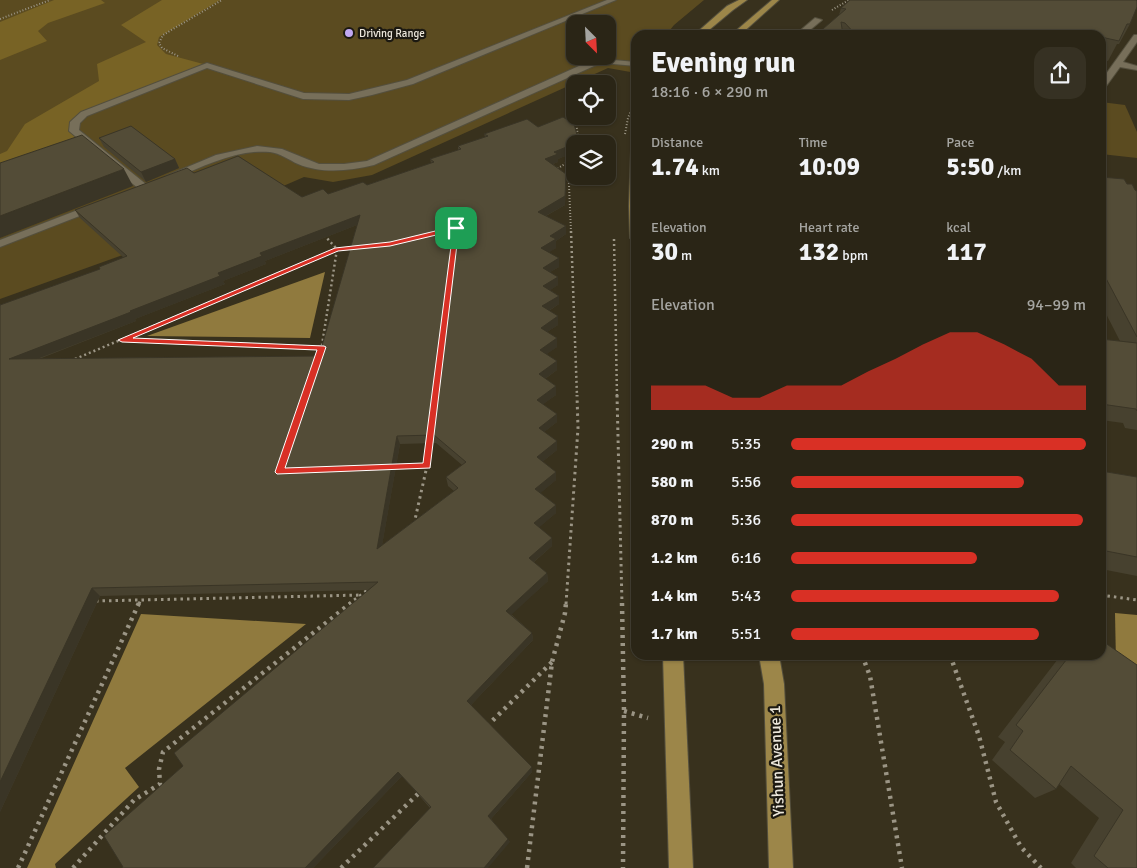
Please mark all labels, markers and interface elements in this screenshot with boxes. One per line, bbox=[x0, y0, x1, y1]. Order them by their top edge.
north arrow bbox=[566, 15, 616, 65]
map controls bbox=[566, 15, 616, 185]
marker: Driving Range bbox=[343, 27, 355, 39]
place label: Driving Range bbox=[359, 27, 425, 40]
text: Evening run bbox=[651, 46, 796, 80]
button: share bbox=[1034, 47, 1086, 99]
button: locate bbox=[566, 75, 616, 125]
text: 18:16 · 6 × 290 m bbox=[651, 82, 768, 102]
text: Distance bbox=[651, 134, 703, 151]
text: Time bbox=[799, 134, 828, 151]
text: Pace bbox=[946, 134, 975, 151]
button: layers bbox=[566, 135, 616, 185]
text: 1.74 bbox=[651, 151, 699, 182]
text: 10:09 bbox=[799, 151, 860, 182]
text: 5:50 bbox=[946, 151, 994, 182]
text: km bbox=[699, 162, 720, 179]
text: /km bbox=[994, 162, 1021, 179]
pin bbox=[435, 207, 477, 249]
icon: arrive bbox=[442, 214, 470, 242]
text: Elevation bbox=[651, 219, 707, 236]
text: Heart rate bbox=[799, 219, 859, 236]
text: kcal bbox=[946, 219, 971, 236]
text: 30 bbox=[651, 236, 678, 267]
text: 132 bbox=[799, 236, 839, 267]
text: 117 bbox=[946, 236, 987, 267]
text: m bbox=[678, 247, 692, 264]
text: bpm bbox=[839, 247, 868, 264]
text: Elevation bbox=[651, 295, 715, 315]
text: 94–99 m bbox=[1027, 295, 1086, 315]
text: 290 m bbox=[651, 434, 693, 454]
text: 5:35 bbox=[731, 434, 761, 454]
text: 580 m bbox=[651, 472, 693, 492]
text: 5:56 bbox=[731, 472, 761, 492]
text: 870 m bbox=[651, 510, 693, 530]
text: 5:36 bbox=[731, 510, 761, 530]
text: 1.2 km bbox=[651, 548, 698, 568]
text: 6:16 bbox=[731, 548, 761, 568]
text: 1.4 km bbox=[651, 586, 698, 606]
text: 5:43 bbox=[731, 586, 761, 606]
text: 1.7 km bbox=[651, 624, 698, 644]
text: 5:51 bbox=[731, 624, 761, 644]
street label: Yishun Avenue 1 bbox=[765, 705, 789, 817]

